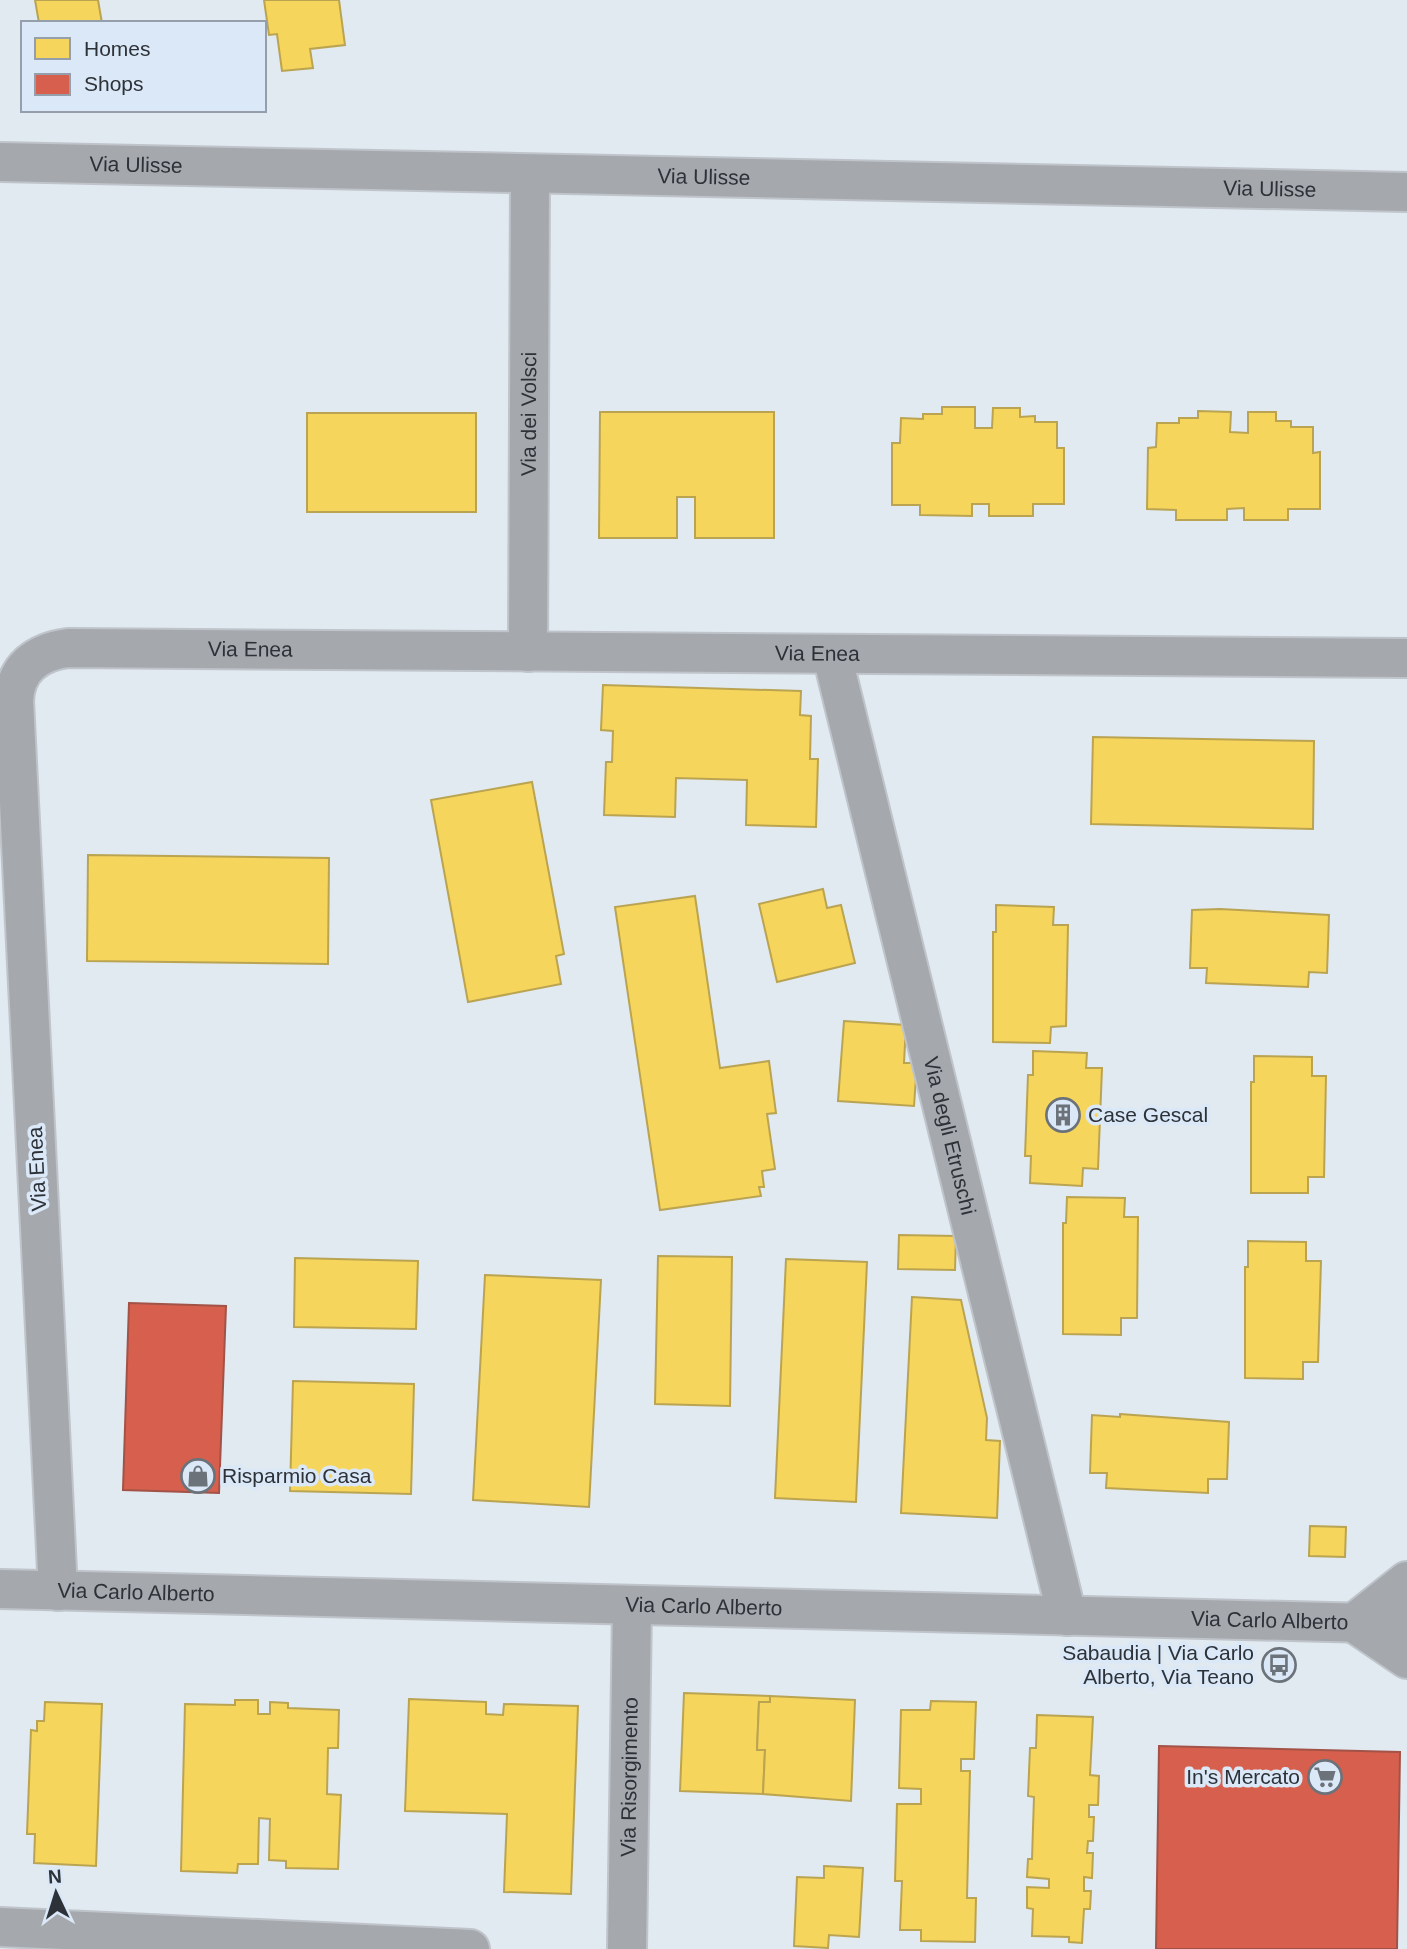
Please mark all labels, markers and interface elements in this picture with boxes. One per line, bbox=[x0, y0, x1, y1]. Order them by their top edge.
legend bbox=[21, 21, 266, 112]
text: Homes bbox=[84, 37, 151, 60]
text: Shops bbox=[84, 72, 144, 95]
street label: Via Ulisse bbox=[89, 152, 183, 177]
street label: Via Ulisse bbox=[657, 164, 751, 189]
street label: Via Ulisse bbox=[1223, 176, 1316, 201]
street label: Via dei Volsci bbox=[517, 352, 540, 476]
street label: Via Enea bbox=[208, 637, 293, 661]
street label: Via Enea bbox=[775, 641, 860, 665]
street label: Via degli Etruschi bbox=[920, 1054, 980, 1217]
building icon: Case Gescal bbox=[1044, 1096, 1082, 1134]
place label: Case Gescal bbox=[1088, 1103, 1208, 1126]
street label: Via Enea bbox=[23, 1126, 50, 1212]
shop icon: Risparmio Casa bbox=[179, 1457, 217, 1495]
place label: Risparmio Casa bbox=[222, 1464, 372, 1487]
street label: Via Carlo Alberto bbox=[57, 1578, 215, 1605]
street label: Via Carlo Alberto bbox=[625, 1593, 783, 1619]
street label: Via Carlo Alberto bbox=[1191, 1607, 1349, 1634]
place label: Sabaudia | Via Carlo Alberto, Via Teano bbox=[1062, 1641, 1254, 1688]
bus stop icon: Sabaudia | Via Carlo Alberto, Via Teano bbox=[1260, 1646, 1298, 1684]
street label: Via Risorgimento bbox=[616, 1697, 642, 1857]
supermarket icon: In's Mercato bbox=[1306, 1758, 1344, 1796]
place label: In's Mercato bbox=[1186, 1765, 1300, 1788]
north arrow bbox=[21, 1858, 91, 1928]
text: N bbox=[47, 1866, 62, 1887]

